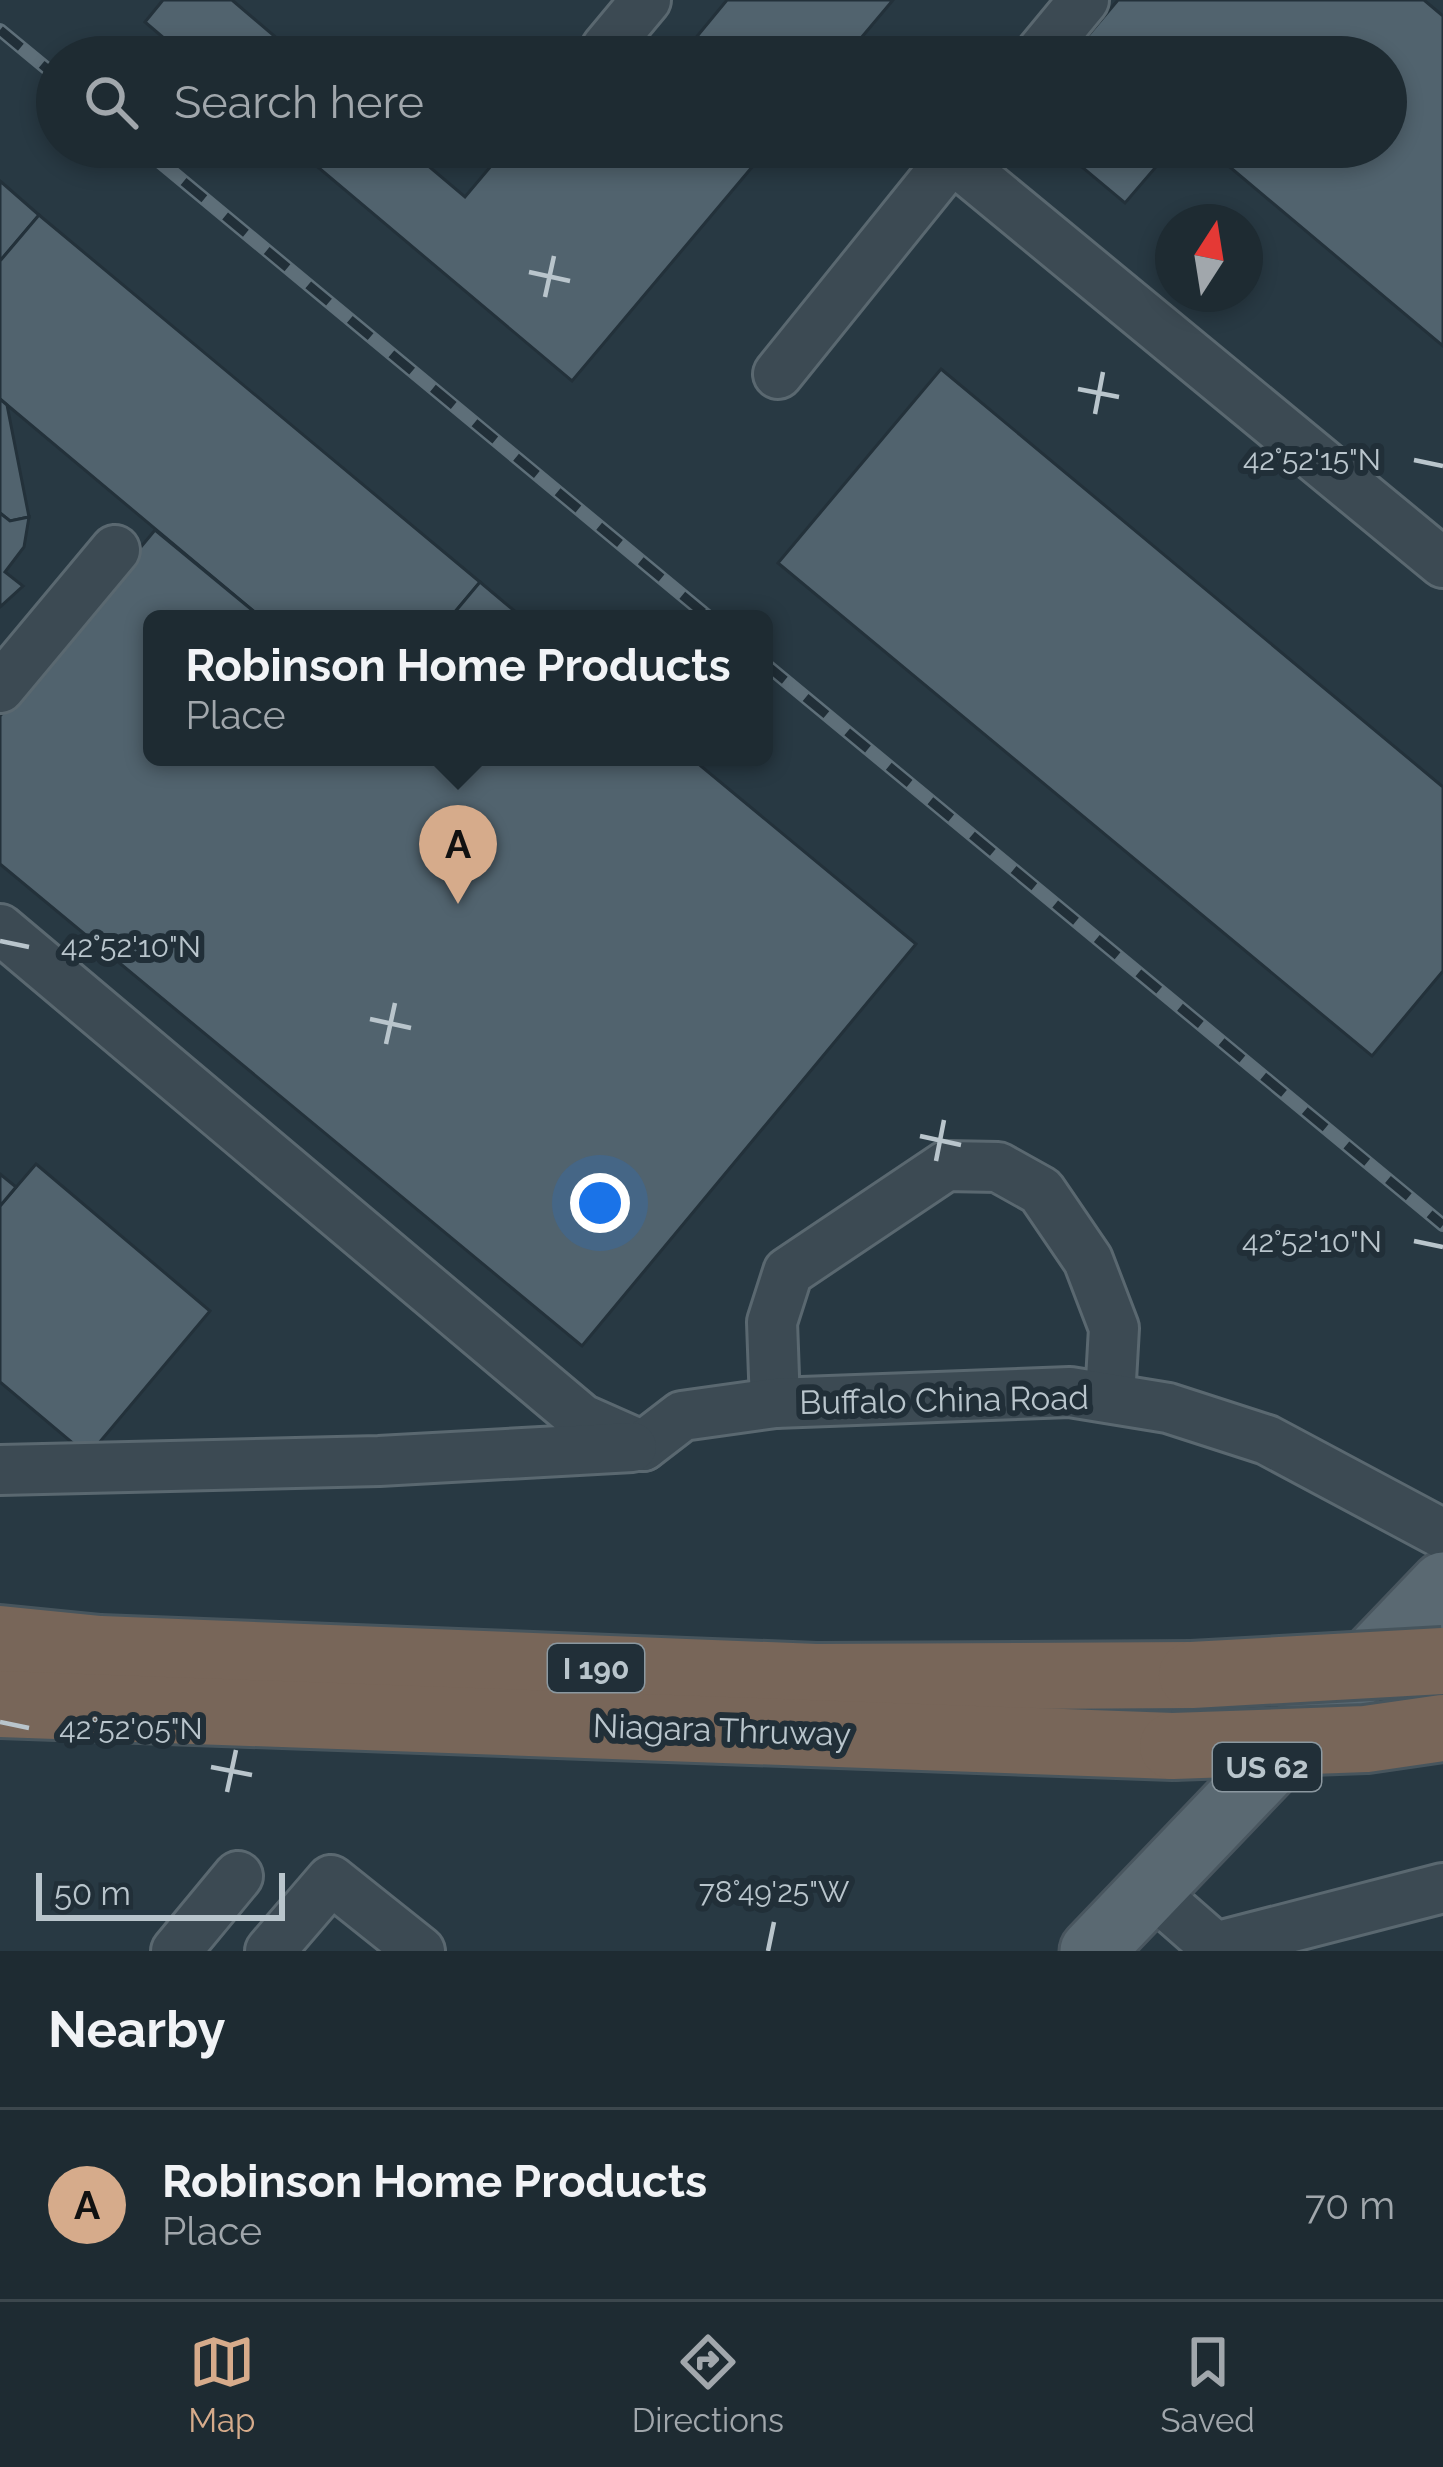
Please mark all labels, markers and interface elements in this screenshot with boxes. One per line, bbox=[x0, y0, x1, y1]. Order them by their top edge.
search box bbox=[36, 36, 1407, 168]
icon: search bbox=[78, 69, 144, 135]
text: Search here bbox=[174, 76, 424, 129]
north arrow bbox=[1155, 204, 1263, 312]
text: 42°52'15"N bbox=[1243, 442, 1381, 477]
popup bbox=[143, 610, 773, 766]
text: Robinson Home Products bbox=[185, 639, 731, 692]
text: Place bbox=[185, 692, 286, 738]
pin: A bbox=[419, 805, 497, 904]
text: 42°52'10"N bbox=[61, 929, 201, 964]
your location bbox=[570, 1173, 630, 1233]
text: 42°52'10"N bbox=[1242, 1224, 1382, 1259]
street label: Buffalo China Road bbox=[799, 1378, 1089, 1422]
road number: I 190 bbox=[548, 1644, 644, 1692]
street label: Niagara Thruway bbox=[592, 1706, 852, 1754]
text: 42°52'05"N bbox=[59, 1711, 203, 1746]
road number: US 62 bbox=[1213, 1743, 1321, 1791]
scale bar bbox=[36, 1867, 285, 1920]
text: 50 m bbox=[54, 1874, 131, 1913]
text: 78°49'25"W bbox=[699, 1874, 850, 1909]
text: Nearby bbox=[48, 1999, 225, 2059]
text: Robinson Home Products bbox=[162, 2155, 707, 2208]
text: A bbox=[74, 2182, 100, 2228]
text: 70 m bbox=[1305, 2182, 1395, 2228]
text: Place bbox=[162, 2208, 262, 2254]
tab: Map bbox=[188, 2329, 255, 2440]
tab: Directions bbox=[632, 2329, 784, 2440]
tab: Saved bbox=[1160, 2329, 1255, 2440]

